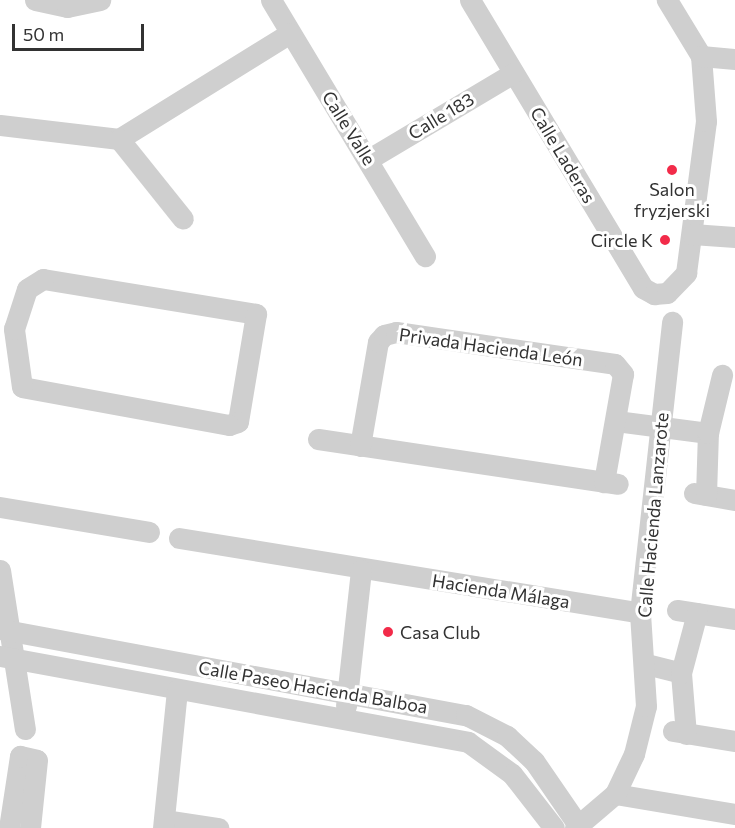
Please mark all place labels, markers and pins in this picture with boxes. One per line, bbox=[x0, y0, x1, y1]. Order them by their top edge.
marker: Salon fryzjerski bbox=[665, 163, 679, 177]
place label: Salon fryzjerski bbox=[634, 179, 710, 222]
place label: Circle K bbox=[591, 229, 653, 251]
marker: Circle K bbox=[658, 233, 672, 247]
place label: Casa Club bbox=[400, 621, 480, 643]
marker: Casa Club bbox=[381, 625, 395, 639]

